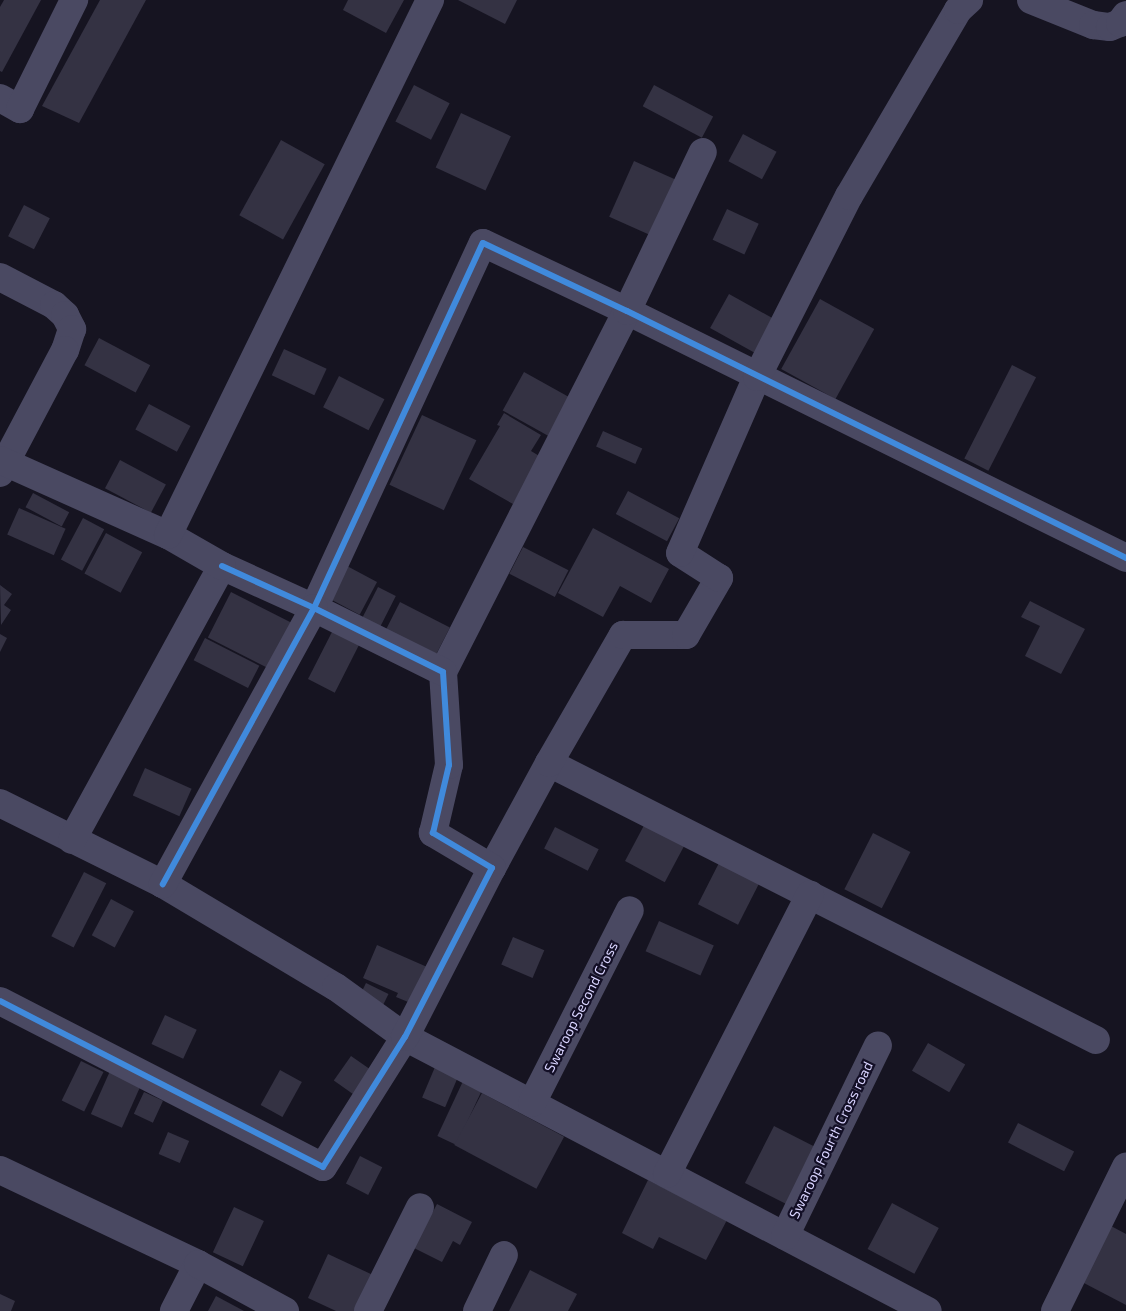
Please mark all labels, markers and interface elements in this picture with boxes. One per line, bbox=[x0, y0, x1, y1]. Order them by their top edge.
street label: Swaroop Second Cross bbox=[541, 939, 621, 1075]
street label: Swaroop Fourth Cross road bbox=[786, 1059, 876, 1221]

